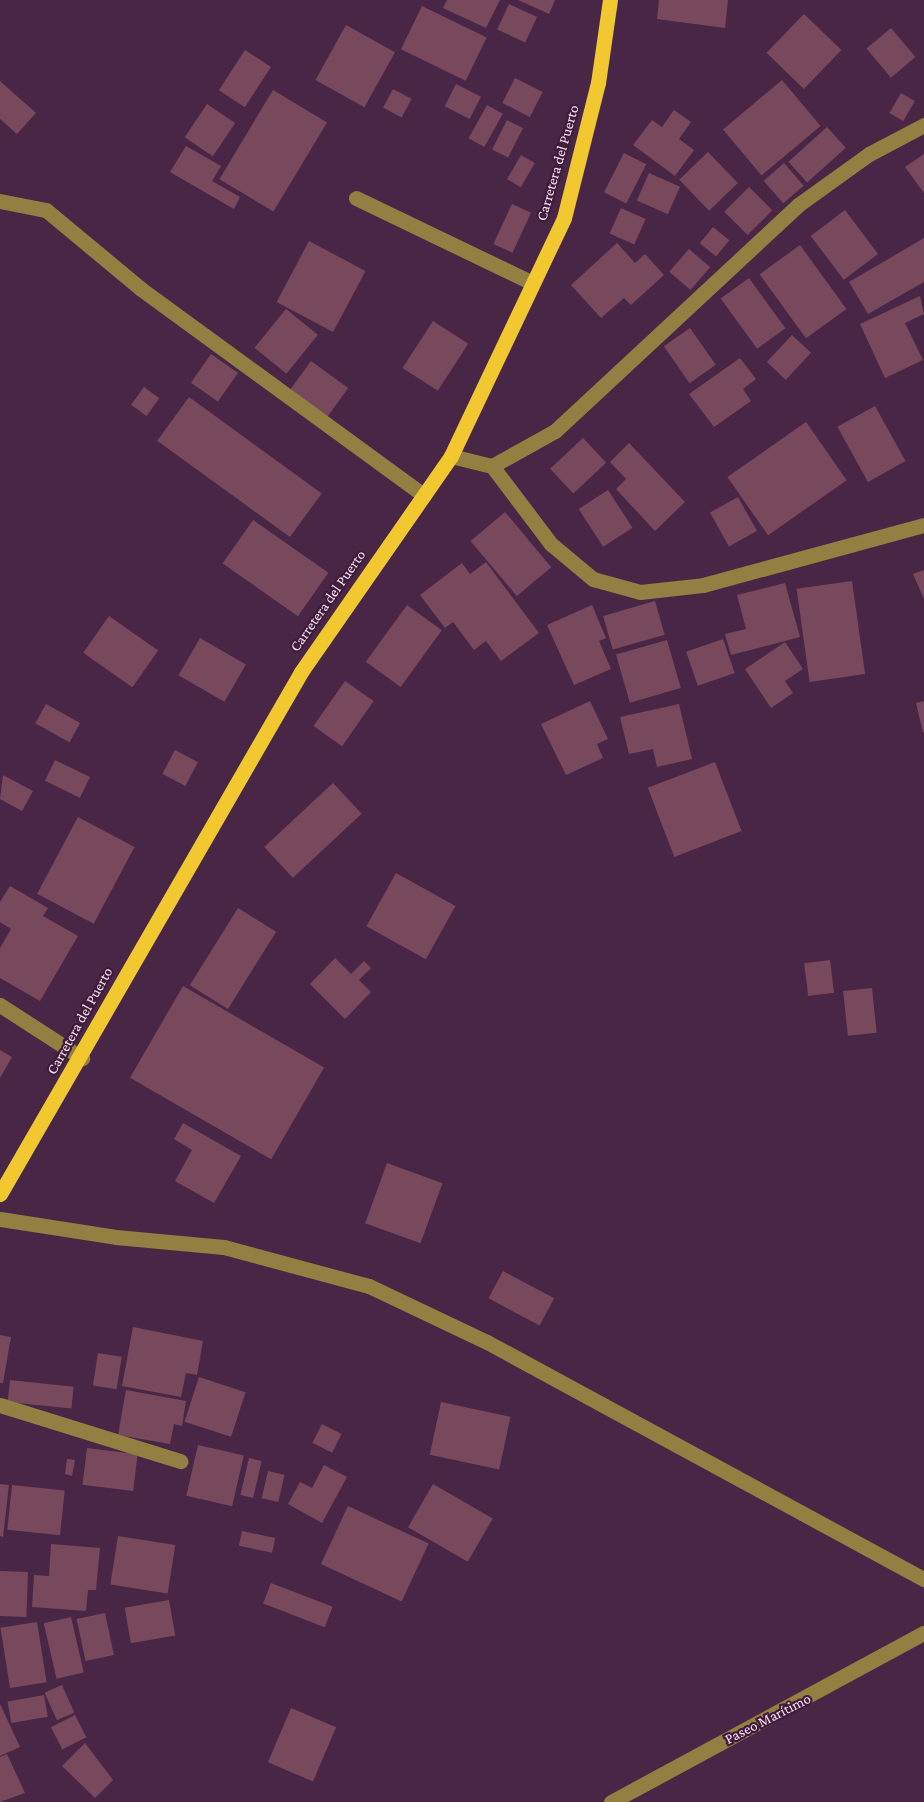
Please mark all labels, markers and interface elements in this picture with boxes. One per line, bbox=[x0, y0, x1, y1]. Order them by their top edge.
street label: Carretera del Puerto bbox=[533, 103, 583, 223]
street label: Carretera del Puerto bbox=[286, 547, 370, 655]
street label: Carretera del Puerto bbox=[43, 964, 117, 1078]
street label: Paseo Marítimo bbox=[722, 1690, 814, 1748]

